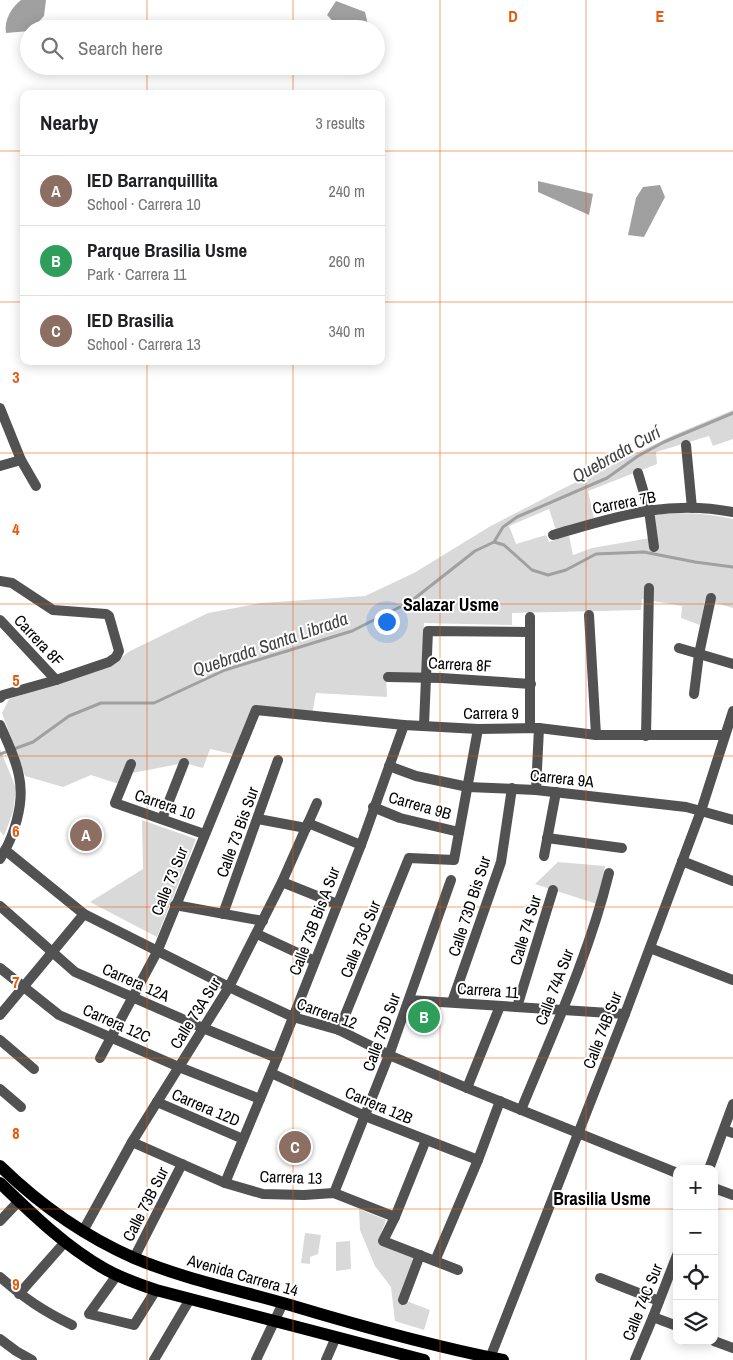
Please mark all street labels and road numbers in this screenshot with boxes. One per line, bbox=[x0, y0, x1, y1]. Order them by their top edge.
street label: Carrera 7B bbox=[590, 485, 658, 519]
street label: Carrera 8F bbox=[9, 609, 69, 671]
street label: Carrera 8F bbox=[428, 651, 492, 677]
street label: Carrera 9 bbox=[463, 702, 519, 724]
street label: Carrera 9A bbox=[529, 764, 595, 792]
street label: Carrera 10 bbox=[132, 783, 198, 825]
street label: Calle 73 Bis Sur bbox=[210, 783, 264, 880]
street label: Carrera 9B bbox=[386, 786, 454, 824]
street label: Calle 73 Sur bbox=[145, 843, 193, 919]
street label: Calle 73D Bis Sur bbox=[442, 852, 496, 959]
street label: Calle 73B Bis A Sur bbox=[283, 863, 345, 978]
street label: Calle 74 Sur bbox=[504, 892, 546, 968]
street label: Calle 73C Sur bbox=[335, 896, 386, 981]
street label: Calle 74A Sur bbox=[529, 945, 579, 1028]
street label: Carrera 12A bbox=[99, 957, 173, 1007]
street label: Calle 73A Sur bbox=[164, 973, 226, 1053]
street label: Carrera 11 bbox=[456, 977, 520, 1003]
street label: Calle 74B Sur bbox=[577, 988, 627, 1072]
street label: Calle 73D Sur bbox=[357, 989, 406, 1074]
street label: Carrera 12 bbox=[294, 992, 360, 1034]
street label: Carrera 12C bbox=[80, 998, 154, 1048]
street label: Carrera 12B bbox=[342, 1081, 416, 1129]
street label: Carrera 12D bbox=[168, 1083, 244, 1131]
street label: Calle 73B Sur bbox=[117, 1162, 173, 1245]
street label: Carrera 13 bbox=[259, 1165, 323, 1189]
street label: Avenida Carrera 14 bbox=[184, 1248, 301, 1301]
street label: Calle 74C Sur bbox=[617, 1259, 668, 1344]

